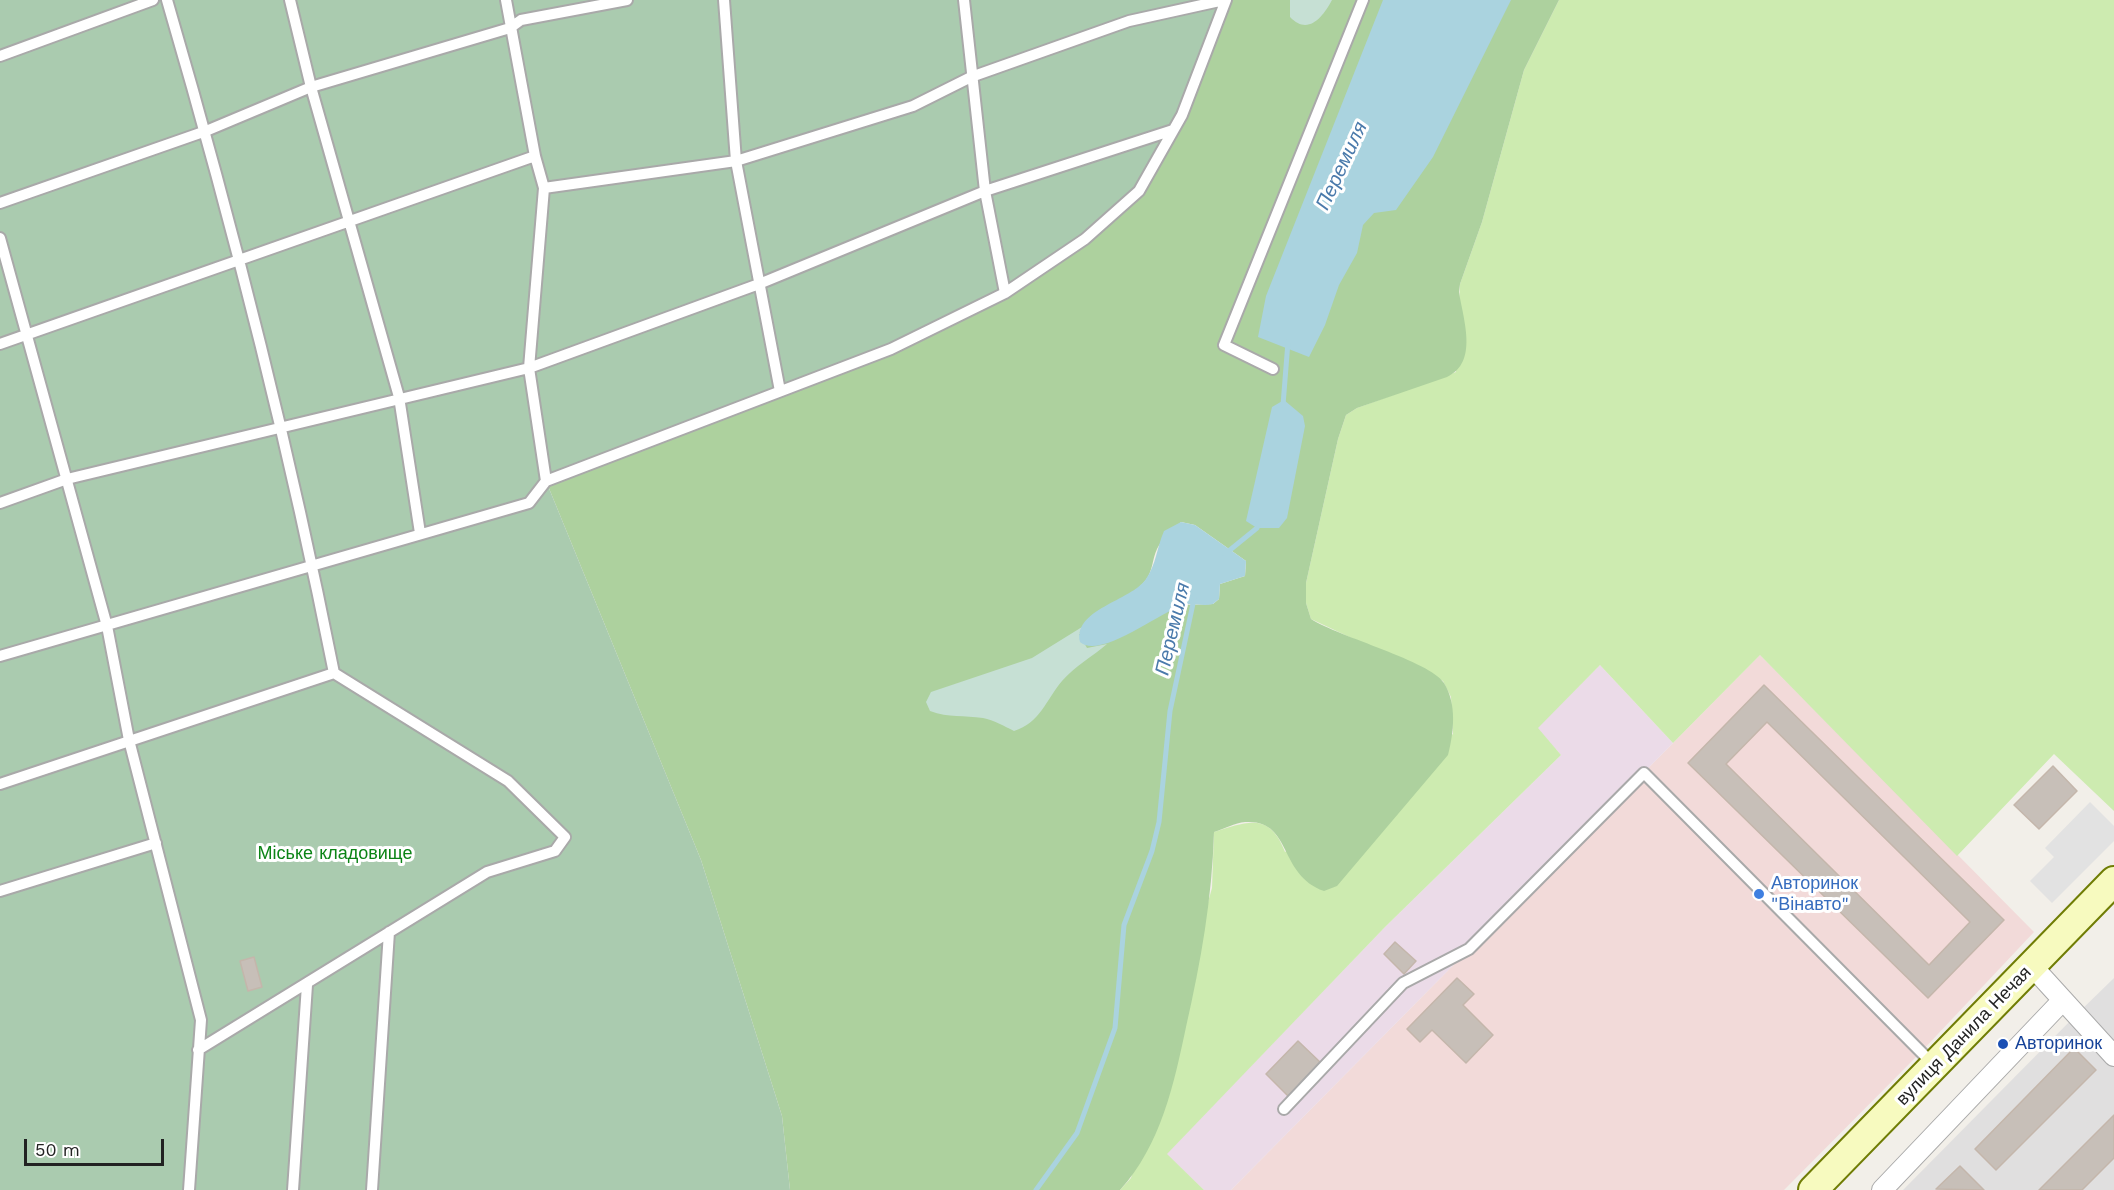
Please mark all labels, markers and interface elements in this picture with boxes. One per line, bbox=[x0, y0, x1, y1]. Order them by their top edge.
water label: Перемиля bbox=[1311, 118, 1373, 214]
water label: Перемиля bbox=[1151, 580, 1195, 678]
park label: Міське кладовище bbox=[258, 843, 412, 865]
place label: Авторинок "Вінавто" bbox=[1771, 873, 1858, 916]
marker: Авторинок "Вінавто" bbox=[1752, 887, 1766, 901]
street label: вулиця Данила Нечая bbox=[1892, 962, 2036, 1110]
place label: Авторинок bbox=[2015, 1033, 2102, 1055]
marker: Авторинок bbox=[1996, 1037, 2010, 1051]
scale bar bbox=[27, 1127, 166, 1165]
text: 50 m bbox=[35, 1139, 80, 1160]

